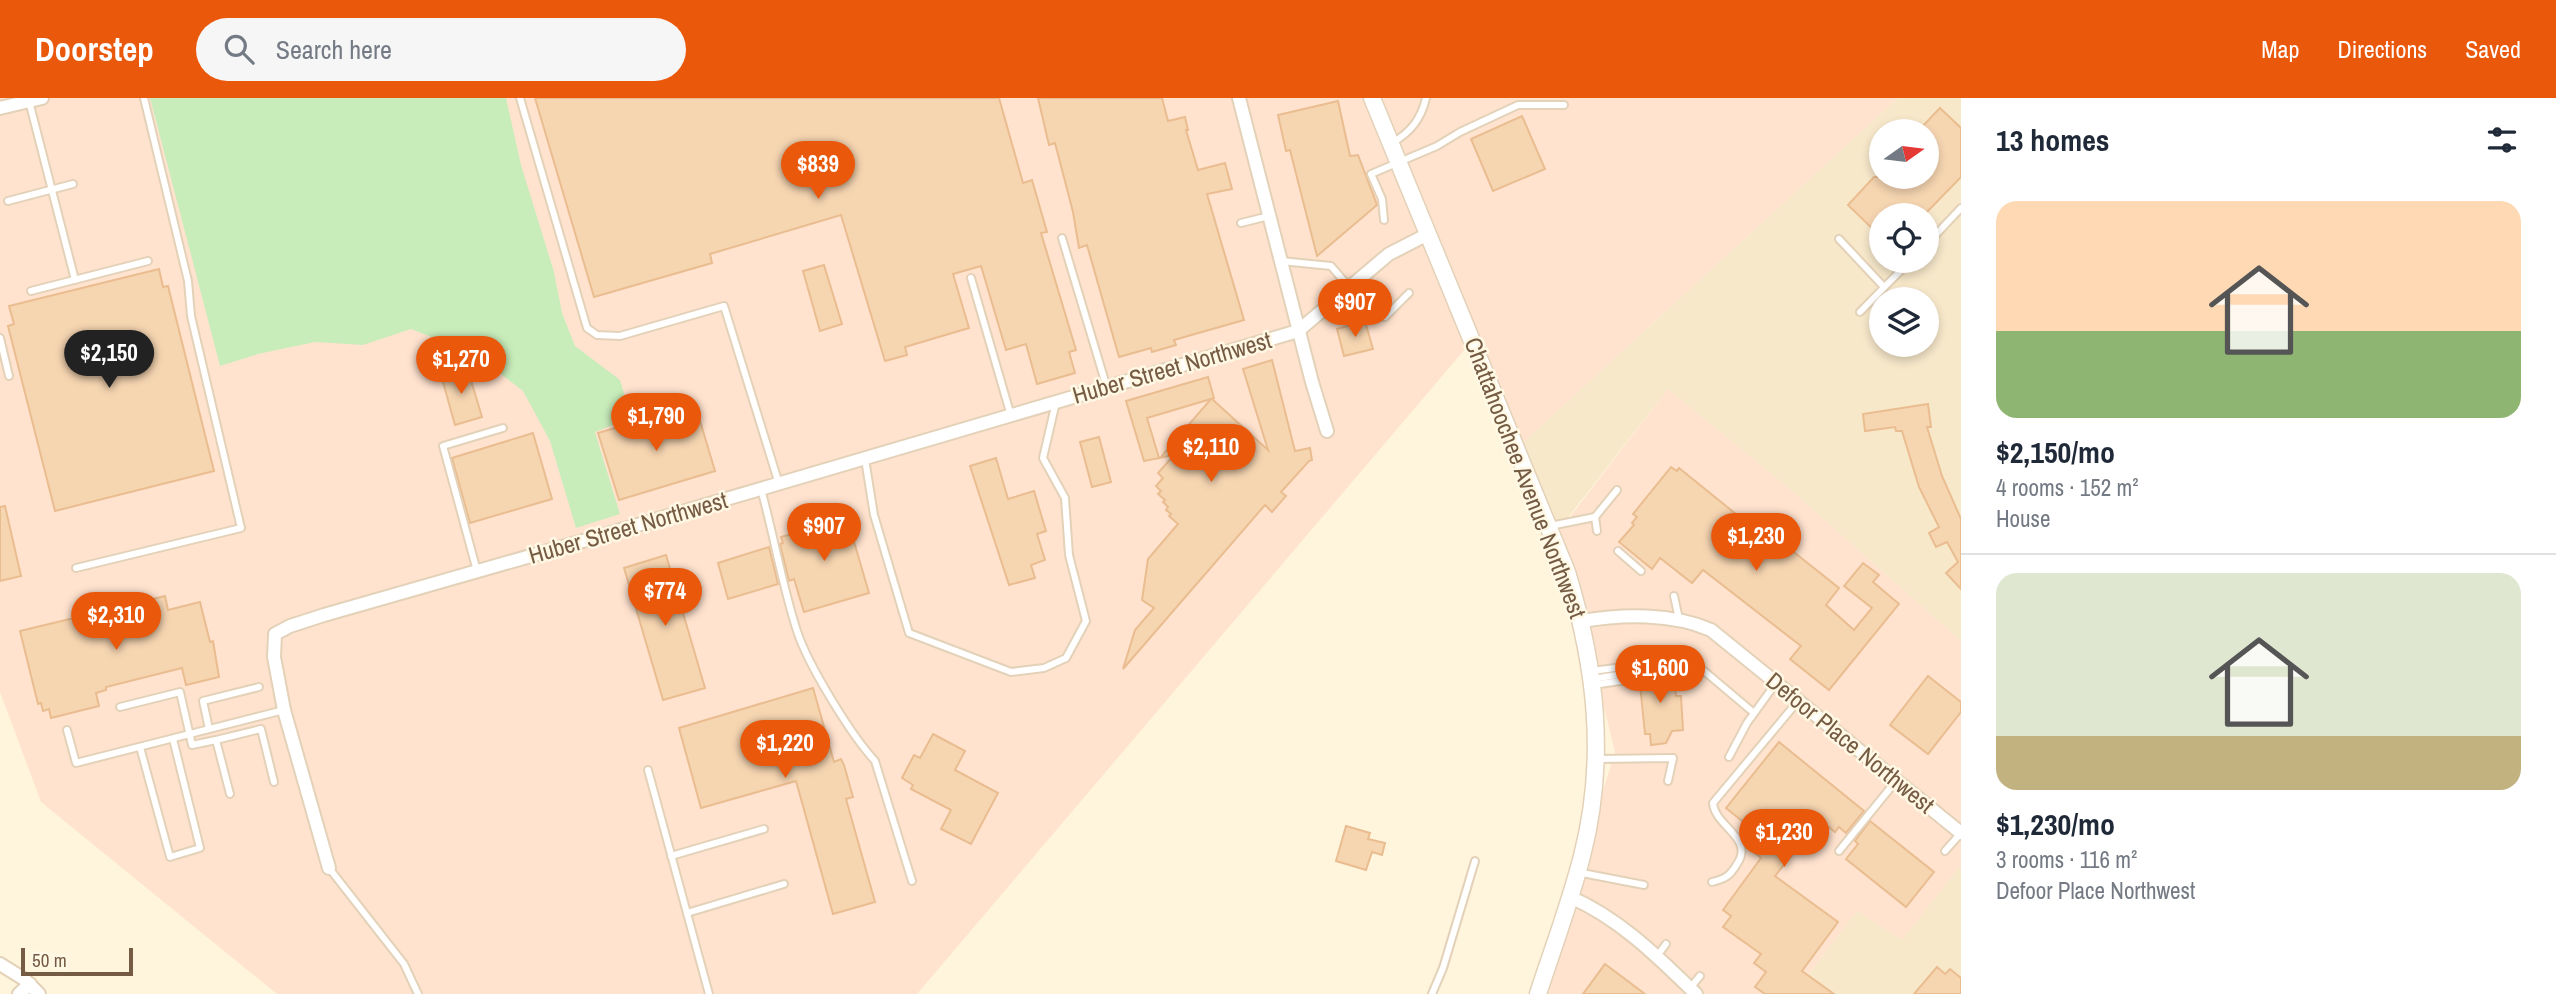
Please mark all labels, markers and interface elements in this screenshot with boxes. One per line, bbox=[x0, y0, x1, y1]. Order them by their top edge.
search box bbox=[196, 18, 686, 81]
text: Doorstep bbox=[35, 27, 154, 71]
icon: search bbox=[220, 30, 258, 68]
text: Search here bbox=[276, 32, 392, 67]
text: Map bbox=[2261, 33, 2299, 65]
text: Directions bbox=[2337, 33, 2427, 65]
text: Saved bbox=[2465, 33, 2521, 65]
north arrow bbox=[1869, 119, 1939, 189]
map controls bbox=[1869, 119, 1939, 357]
text: 13 homes bbox=[1996, 120, 2110, 160]
icon: filters bbox=[2483, 121, 2521, 159]
pin: $839 bbox=[777, 141, 859, 201]
text: $839 bbox=[797, 148, 839, 179]
button: locate bbox=[1869, 203, 1939, 273]
icon: home bbox=[2196, 247, 2322, 373]
pin: $907 bbox=[1314, 280, 1396, 339]
text: $907 bbox=[1334, 286, 1376, 317]
button: layers bbox=[1869, 287, 1939, 357]
street label: Huber Street Northwest bbox=[1068, 323, 1275, 411]
pin: $2,150 bbox=[52, 330, 166, 390]
street label: Chattahoochee Avenue Northwest bbox=[1458, 333, 1595, 623]
pin: $1,270 bbox=[404, 336, 518, 396]
text: $2,150 bbox=[80, 337, 138, 368]
text: $1,270 bbox=[432, 343, 490, 374]
pin: $1,790 bbox=[599, 394, 713, 453]
text: $1,790 bbox=[627, 400, 685, 431]
pin: $2,110 bbox=[1154, 424, 1268, 484]
text: $2,110 bbox=[1183, 431, 1239, 462]
text: $2,150/mo bbox=[1996, 432, 2115, 472]
text: 4 rooms · 152 m² bbox=[1996, 472, 2139, 503]
street label: Huber Street Northwest bbox=[524, 483, 731, 571]
text: House bbox=[1996, 503, 2051, 534]
pin: $907 bbox=[783, 504, 865, 563]
text: $907 bbox=[803, 510, 845, 541]
pin: $1,230 bbox=[1699, 514, 1813, 573]
text: $1,230 bbox=[1727, 520, 1785, 551]
pin: $774 bbox=[624, 568, 706, 628]
text: $774 bbox=[644, 575, 686, 606]
pin: $2,310 bbox=[59, 592, 173, 652]
text: $2,310 bbox=[87, 599, 145, 630]
icon: home bbox=[2196, 619, 2322, 745]
pin: $1,600 bbox=[1603, 646, 1717, 705]
text: $1,600 bbox=[1631, 652, 1689, 683]
street label: Defoor Place Northwest bbox=[1760, 664, 1942, 820]
pin: $1,220 bbox=[728, 720, 842, 780]
text: $1,220 bbox=[756, 727, 814, 758]
text: $1,230/mo bbox=[1996, 804, 2115, 844]
pin: $1,230 bbox=[1727, 810, 1841, 869]
text: $1,230 bbox=[1755, 816, 1813, 847]
text: 3 rooms · 116 m² bbox=[1996, 844, 2137, 875]
text: Defoor Place Northwest bbox=[1996, 875, 2195, 906]
scale bar bbox=[21, 945, 133, 977]
text: 50 m bbox=[32, 947, 67, 973]

